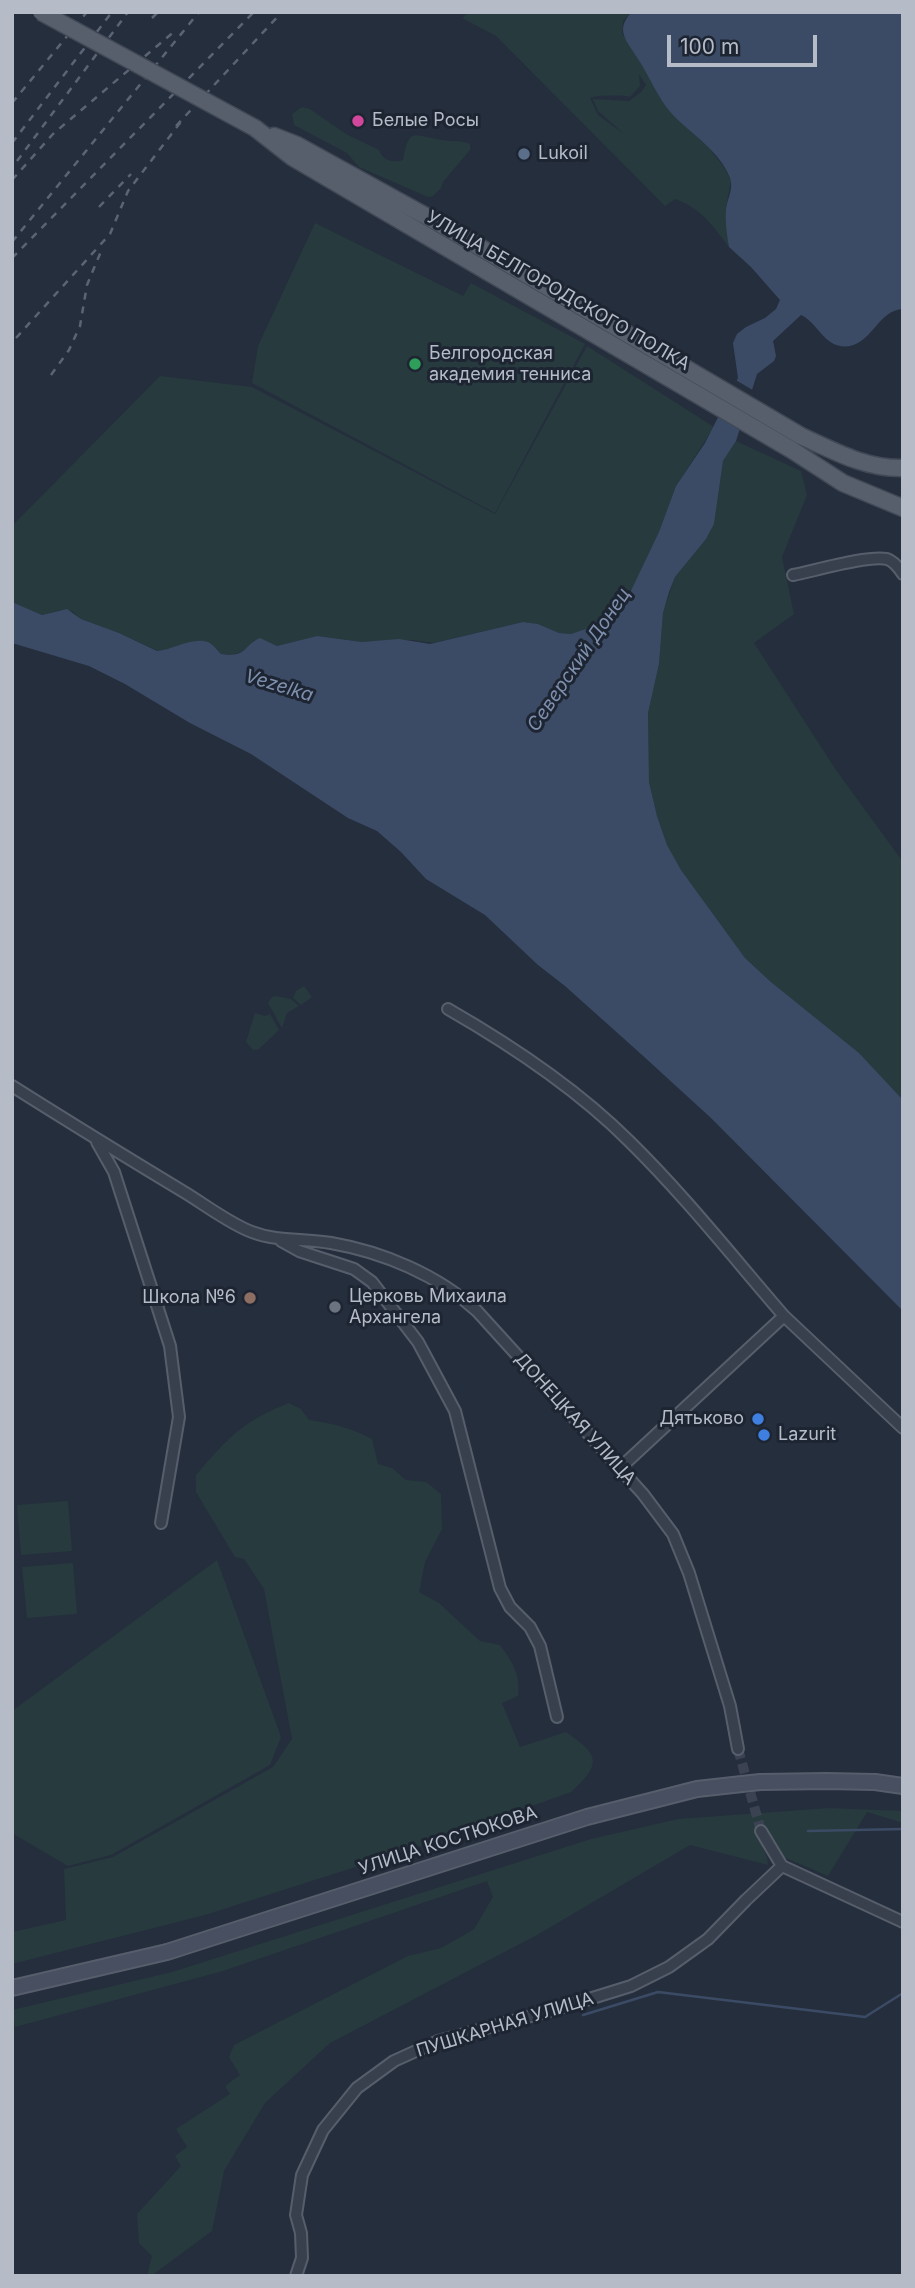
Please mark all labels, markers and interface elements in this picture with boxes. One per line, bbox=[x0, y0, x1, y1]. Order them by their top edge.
scale bar bbox=[670, 21, 820, 65]
text: 100 m bbox=[680, 34, 739, 59]
place label: Белые Росы bbox=[372, 110, 479, 132]
marker: Белые Росы bbox=[350, 113, 366, 129]
place label: Lukoil bbox=[538, 143, 588, 165]
marker: Lukoil bbox=[516, 146, 532, 162]
street label: УЛИЦА БЕЛГОРОДСКОГО ПОЛКА bbox=[422, 207, 694, 375]
place label: Белгородская академия тенниса bbox=[429, 343, 591, 386]
marker: Белгородская академия тенниса bbox=[407, 356, 423, 372]
water label: Северский Донец bbox=[523, 584, 635, 736]
water label: Vezelka bbox=[242, 665, 316, 707]
place label: Церковь Михаила Архангела bbox=[349, 1286, 507, 1328]
place label: Школа №6 bbox=[142, 1287, 236, 1309]
marker: Школа №6 bbox=[242, 1290, 258, 1306]
marker: Церковь Михаила Архангела bbox=[327, 1299, 343, 1315]
street label: ДОНЕЦКАЯ УЛИЦА bbox=[510, 1348, 640, 1490]
place label: Дятьково bbox=[659, 1408, 744, 1430]
marker: Дятьково bbox=[750, 1411, 766, 1427]
place label: Lazurit bbox=[778, 1424, 836, 1446]
marker: Lazurit bbox=[756, 1427, 772, 1443]
street label: УЛИЦА КОСТЮКОВА bbox=[356, 1802, 540, 1880]
street label: ПУШКАРНАЯ УЛИЦА bbox=[414, 1988, 596, 2062]

